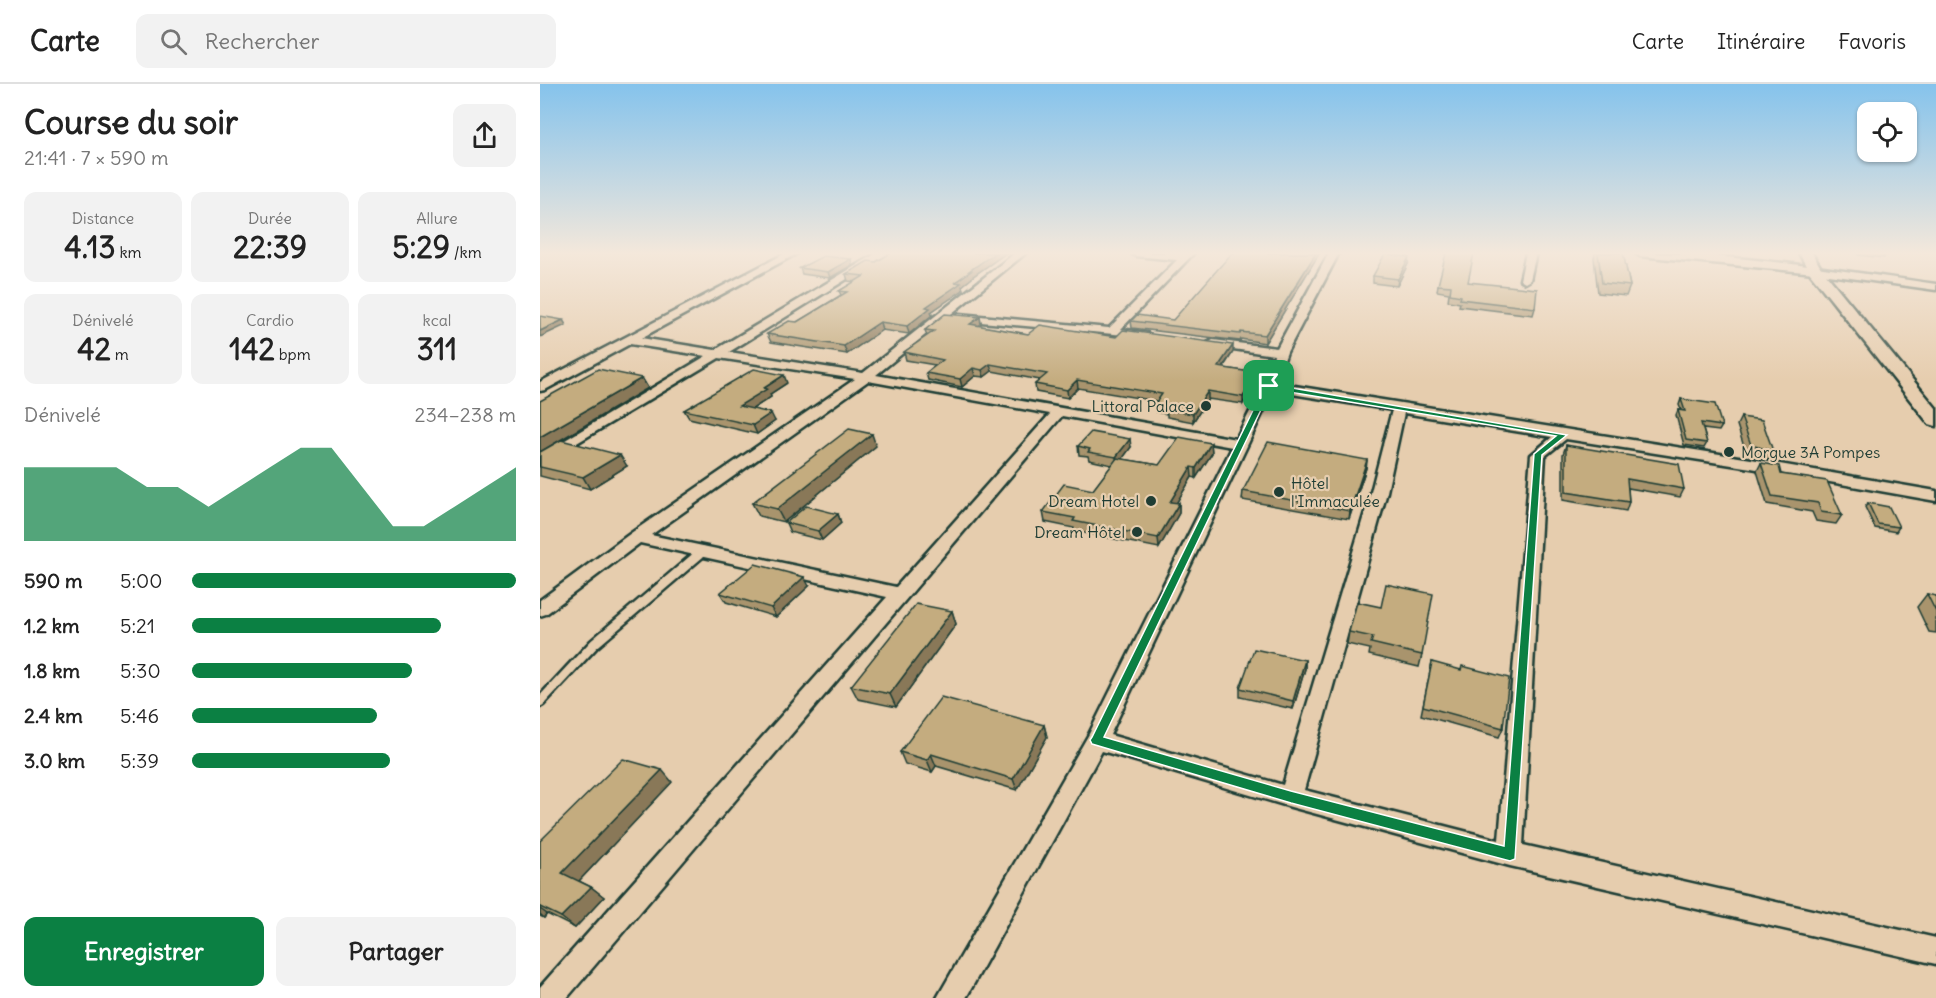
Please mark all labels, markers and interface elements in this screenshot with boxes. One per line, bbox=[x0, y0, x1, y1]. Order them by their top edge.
search box bbox=[136, 14, 556, 68]
text: Carte bbox=[30, 23, 100, 59]
icon: search bbox=[157, 25, 190, 58]
text: Rechercher bbox=[205, 27, 320, 55]
text: Carte bbox=[1632, 28, 1684, 55]
text: Itinéraire bbox=[1717, 28, 1805, 55]
text: Favoris bbox=[1838, 28, 1906, 55]
text: Course du soir bbox=[24, 101, 238, 143]
map controls bbox=[1857, 102, 1917, 162]
button: locate bbox=[1857, 102, 1917, 162]
button: share bbox=[453, 104, 516, 167]
text: 21:41 · 7 × 590 m bbox=[24, 145, 169, 170]
text: Distance bbox=[72, 208, 134, 228]
text: Durée bbox=[248, 208, 292, 228]
text: Allure bbox=[416, 208, 458, 228]
text: 4.13 bbox=[64, 228, 116, 266]
text: 22:39 bbox=[233, 228, 307, 266]
text: 5:29 bbox=[392, 228, 450, 266]
text: km bbox=[116, 242, 142, 262]
text: /km bbox=[450, 242, 482, 262]
text: Dénivelé bbox=[72, 310, 134, 330]
text: Cardio bbox=[246, 310, 294, 330]
text: kcal bbox=[423, 310, 451, 330]
text: 42 bbox=[77, 330, 111, 368]
text: 142 bbox=[229, 330, 275, 368]
text: 311 bbox=[417, 330, 457, 368]
text: m bbox=[111, 344, 129, 364]
text: bpm bbox=[275, 344, 311, 364]
pin bbox=[1243, 360, 1294, 411]
icon: arrive bbox=[1252, 369, 1285, 402]
place label: Littoral Palace bbox=[1092, 396, 1194, 416]
marker: Littoral Palace bbox=[1199, 399, 1213, 413]
text: Dénivelé bbox=[24, 402, 101, 427]
text: 234–238 m bbox=[415, 402, 516, 427]
place label: Morgue 3A Pompes bbox=[1741, 442, 1880, 462]
marker: Morgue 3A Pompes bbox=[1722, 445, 1736, 459]
place label: Hôtel l'Immaculée bbox=[1291, 473, 1380, 511]
marker: Hôtel l'Immaculée bbox=[1272, 485, 1286, 499]
place label: Dream Hotel bbox=[1048, 491, 1139, 511]
marker: Dream Hotel bbox=[1144, 494, 1158, 508]
place label: Dream Hôtel bbox=[1034, 522, 1125, 542]
marker: Dream Hôtel bbox=[1130, 525, 1144, 539]
text: 590 m bbox=[24, 568, 82, 593]
text: 5:00 bbox=[120, 568, 162, 593]
text: 1.2 km bbox=[24, 613, 80, 638]
text: 5:21 bbox=[120, 613, 155, 638]
text: 1.8 km bbox=[24, 658, 80, 683]
text: 5:30 bbox=[120, 658, 161, 683]
text: 2.4 km bbox=[24, 703, 83, 728]
text: 5:46 bbox=[120, 703, 159, 728]
text: 3.0 km bbox=[24, 748, 85, 773]
text: 5:39 bbox=[120, 748, 159, 773]
button: Enregistrer bbox=[24, 917, 264, 986]
button: Partager bbox=[276, 917, 516, 986]

